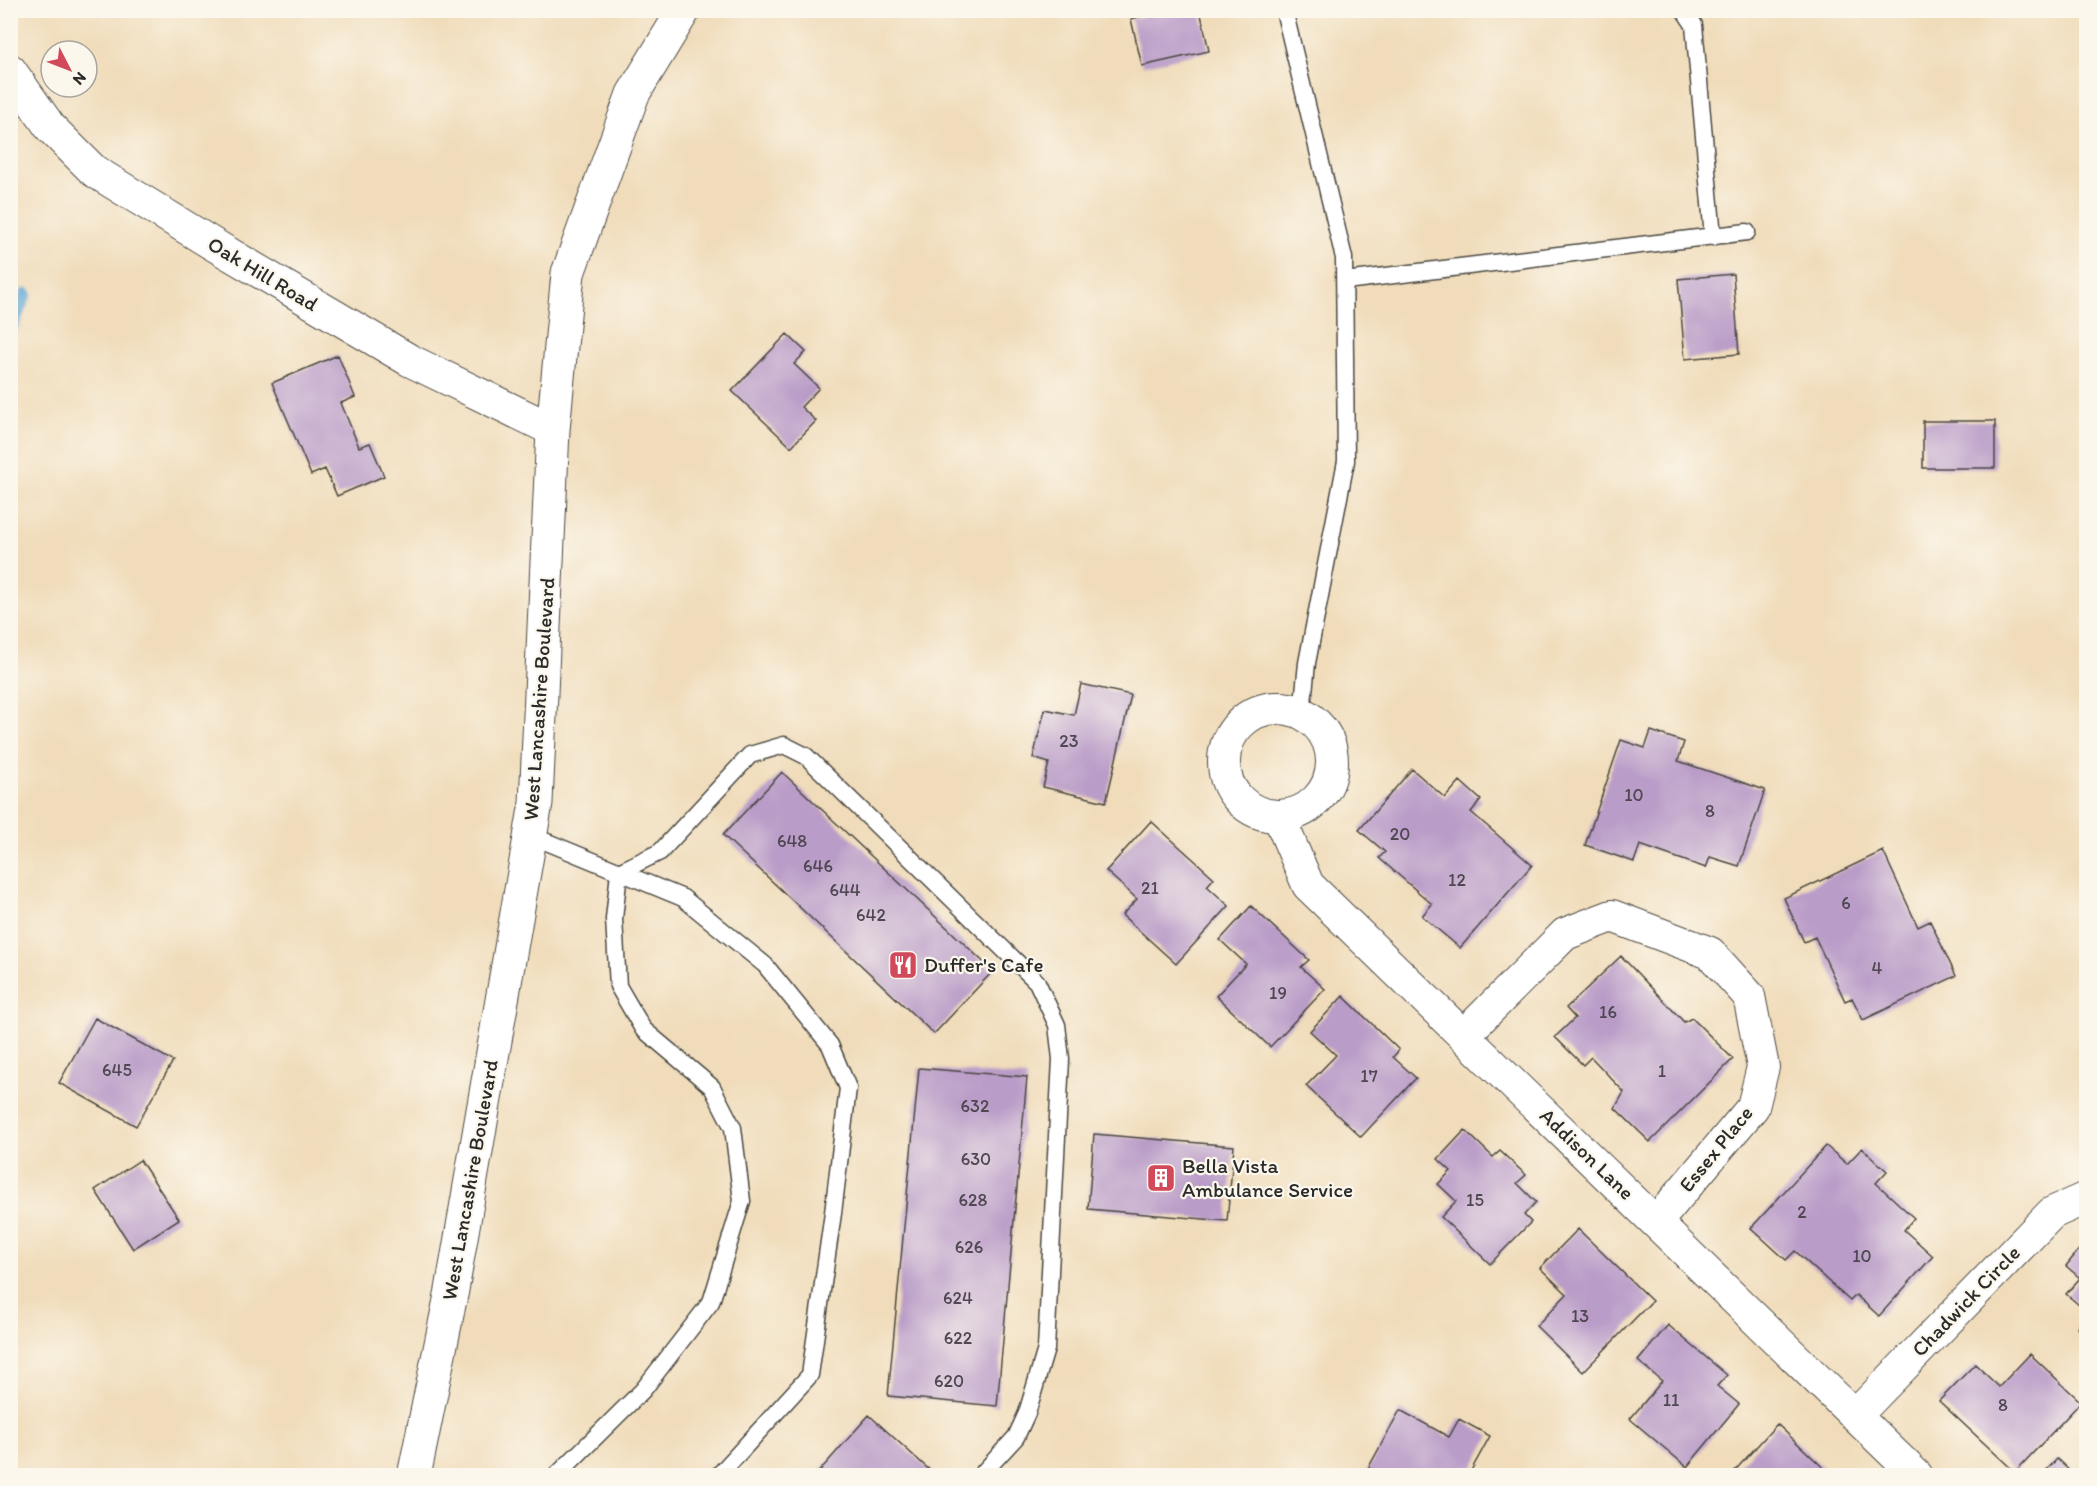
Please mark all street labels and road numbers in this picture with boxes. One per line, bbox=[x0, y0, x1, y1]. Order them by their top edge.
street label: Oak Hill Road bbox=[204, 231, 323, 317]
street label: West Lancashire Boulevard bbox=[518, 577, 559, 821]
street label: West Lancashire Boulevard bbox=[436, 1058, 503, 1302]
street label: Essex Place bbox=[1673, 1101, 1758, 1197]
street label: Addison Lane bbox=[1535, 1103, 1640, 1205]
street label: Chadwick Circle bbox=[1906, 1240, 2025, 1361]

